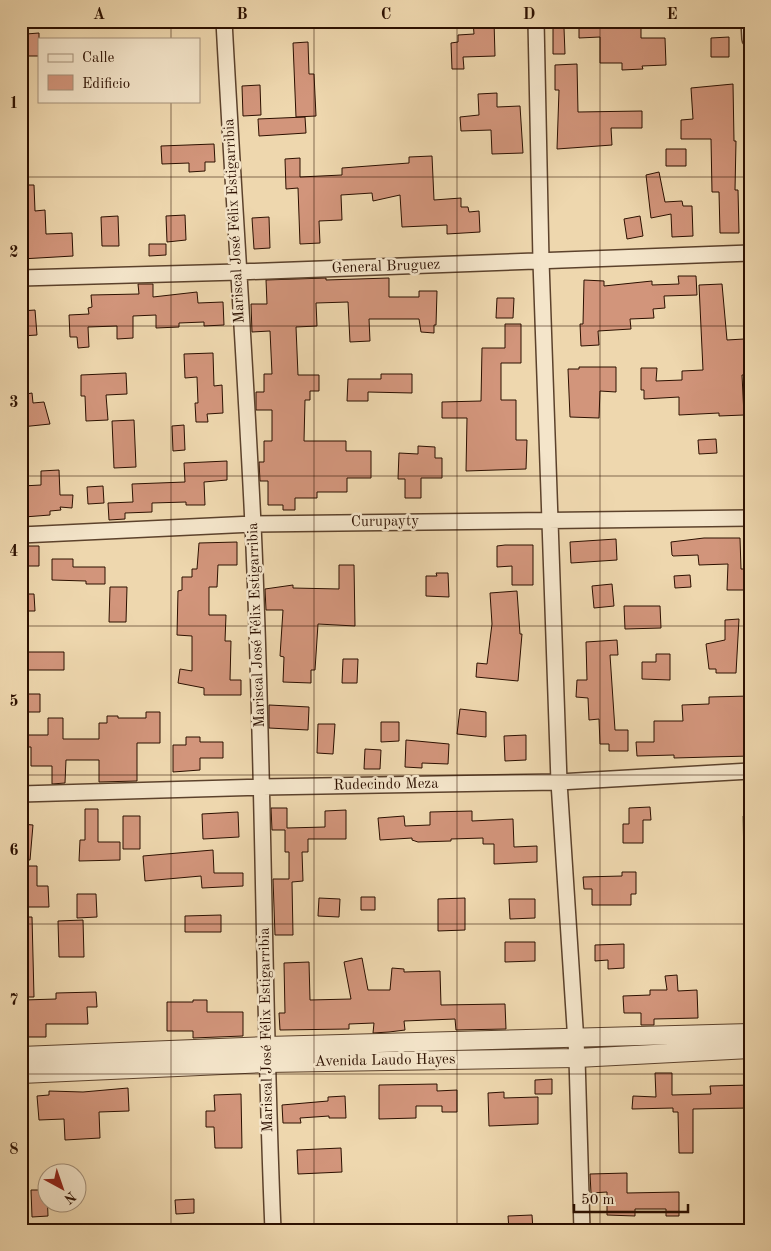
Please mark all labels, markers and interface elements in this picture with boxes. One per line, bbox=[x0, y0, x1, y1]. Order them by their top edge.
text: A bbox=[93, 7, 105, 23]
text: B bbox=[236, 7, 248, 23]
text: C bbox=[381, 7, 391, 23]
text: D bbox=[523, 7, 535, 23]
text: E bbox=[666, 7, 678, 23]
legend bbox=[38, 38, 200, 102]
text: Calle bbox=[82, 51, 115, 66]
text: Edificio bbox=[82, 77, 130, 92]
text: 1 bbox=[9, 96, 19, 112]
street label: Mariscal José Félix Estigarribia bbox=[222, 118, 248, 324]
text: 2 bbox=[9, 245, 19, 261]
street label: General Bruguez bbox=[331, 258, 441, 276]
text: 3 bbox=[9, 395, 19, 411]
street label: Curupayty bbox=[351, 514, 419, 530]
street label: Mariscal José Félix Estigarribia bbox=[246, 522, 268, 728]
text: 4 bbox=[9, 544, 19, 560]
text: 5 bbox=[9, 694, 19, 710]
street label: Rudecindo Meza bbox=[333, 777, 439, 793]
text: 6 bbox=[9, 843, 19, 859]
street label: Mariscal José Félix Estigarribia bbox=[258, 927, 276, 1133]
text: 7 bbox=[9, 993, 19, 1009]
street label: Avenida Laudo Hayes bbox=[314, 1052, 456, 1070]
text: 8 bbox=[9, 1142, 19, 1158]
north arrow bbox=[38, 1164, 88, 1214]
scale bar bbox=[574, 1181, 687, 1213]
text: N bbox=[61, 1188, 78, 1206]
text: 50 m bbox=[581, 1193, 615, 1208]

